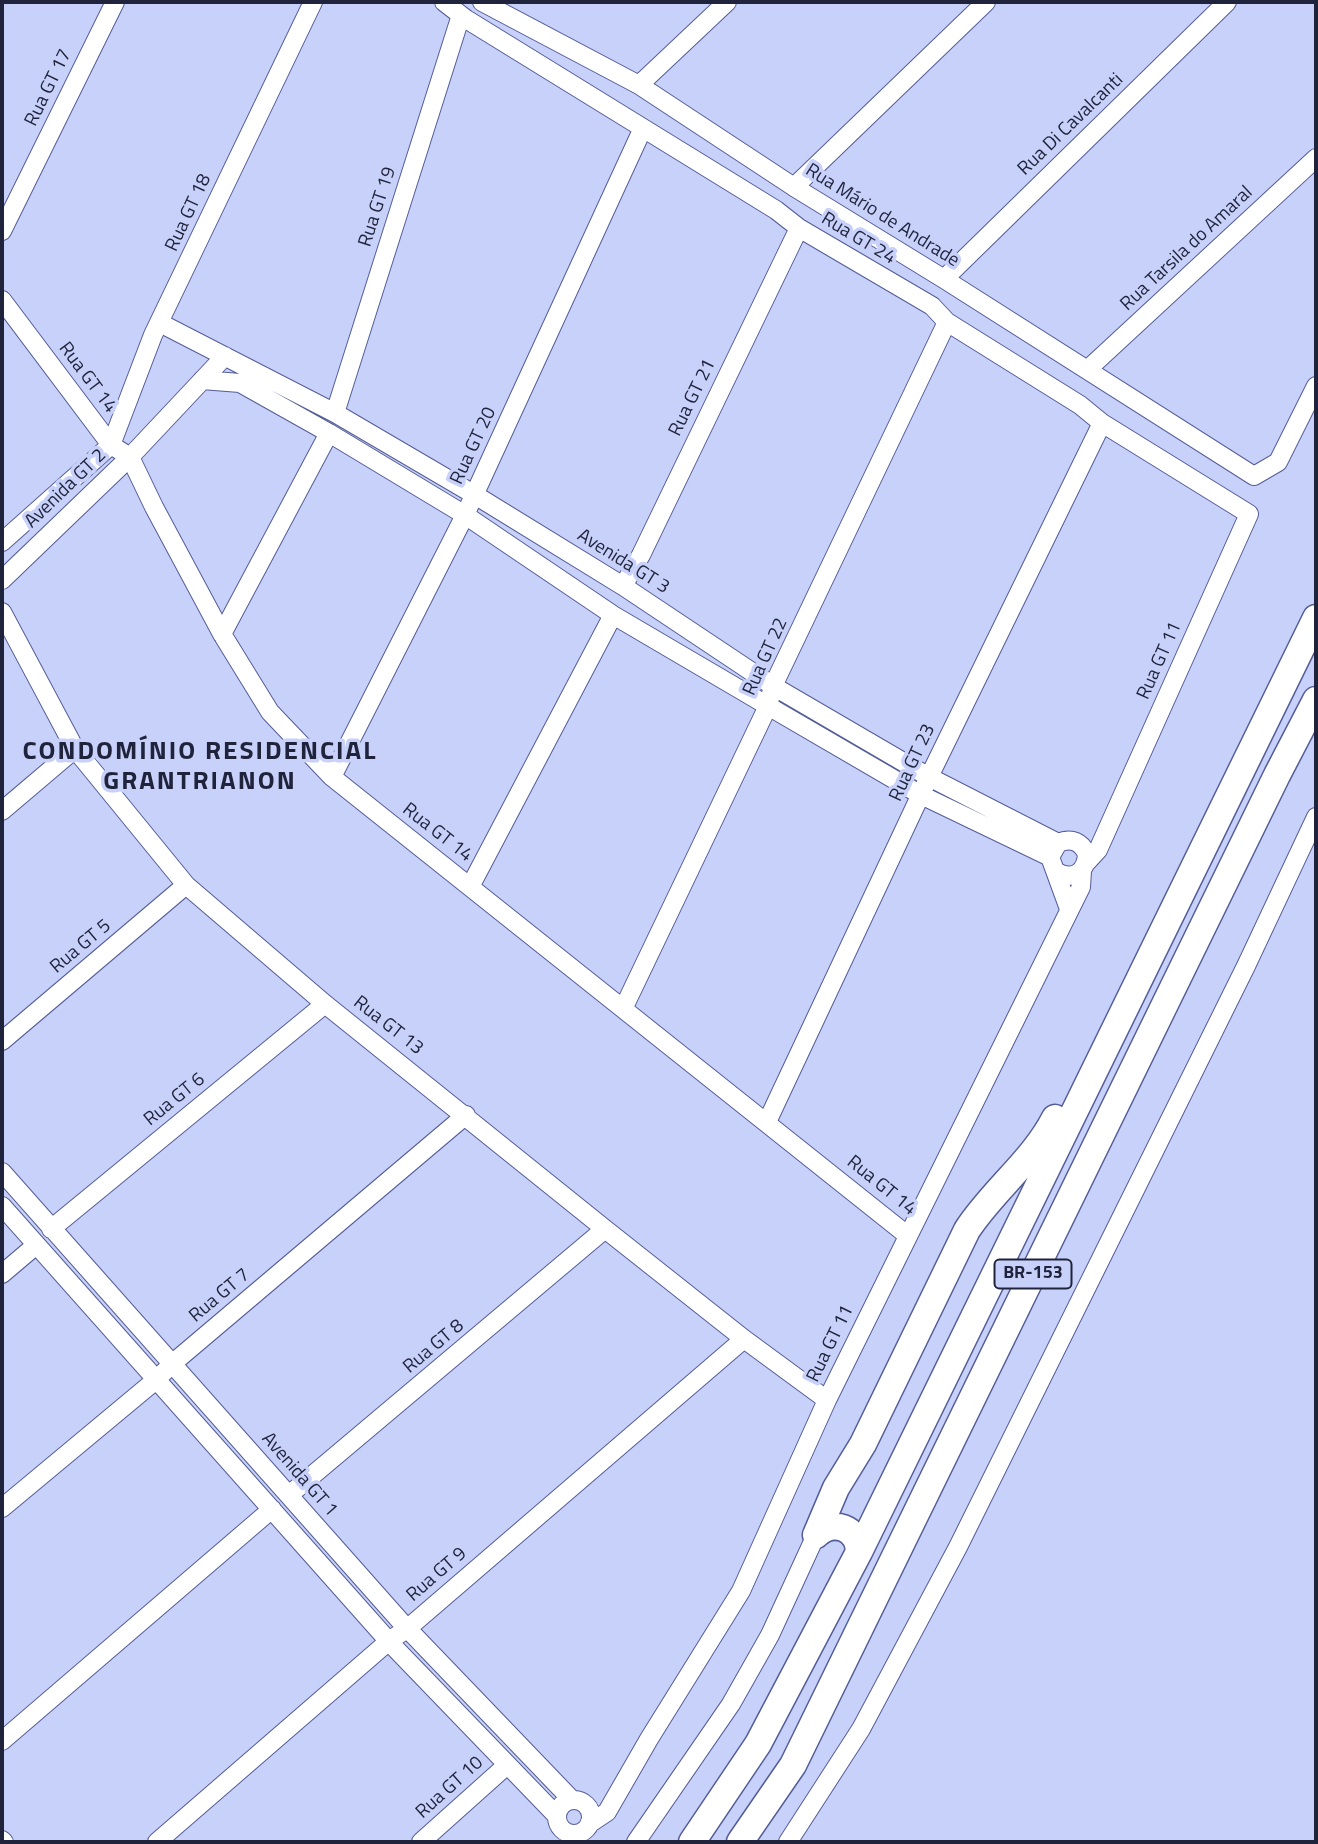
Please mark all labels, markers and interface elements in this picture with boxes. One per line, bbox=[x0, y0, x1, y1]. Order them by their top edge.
street label: Rua GT 17 bbox=[21, 46, 77, 130]
street label: Rua Di Cavalcanti bbox=[1014, 69, 1128, 181]
street label: Rua Mário de Andrade bbox=[801, 159, 963, 273]
street label: Rua GT 19 bbox=[354, 164, 402, 250]
street label: Rua GT 18 bbox=[161, 171, 217, 255]
street label: Rua Tarsila do Amaral bbox=[1116, 182, 1258, 316]
street label: Rua GT 24 bbox=[817, 208, 899, 270]
street label: Rua GT 14 bbox=[53, 338, 121, 418]
street label: Rua GT 21 bbox=[665, 356, 721, 440]
street label: Rua GT 20 bbox=[446, 404, 502, 488]
street label: Avenida GT 2 bbox=[21, 445, 111, 533]
street label: Avenida GT 3 bbox=[573, 525, 673, 599]
street label: Rua GT 22 bbox=[739, 615, 793, 699]
street label: Rua GT 11 bbox=[1133, 619, 1187, 703]
street label: Rua GT 23 bbox=[885, 721, 941, 805]
district label: CONDOMÍNIO RESIDENCIAL GRANTRIANON bbox=[25, 737, 375, 798]
street label: Rua GT 14 bbox=[397, 799, 477, 867]
street label: Rua GT 5 bbox=[46, 915, 116, 979]
street label: Rua GT 13 bbox=[348, 992, 428, 1060]
street label: Rua GT 6 bbox=[140, 1068, 210, 1132]
street label: Rua GT 14 bbox=[842, 1151, 920, 1221]
road number: BR-153 bbox=[995, 1260, 1072, 1288]
street label: Rua GT 7 bbox=[185, 1264, 255, 1328]
street label: Rua GT 11 bbox=[803, 1302, 859, 1386]
street label: Rua GT 8 bbox=[399, 1315, 469, 1379]
street label: Avenida GT 1 bbox=[256, 1428, 342, 1522]
street label: Rua GT 9 bbox=[402, 1543, 472, 1607]
street label: Rua GT 10 bbox=[412, 1752, 488, 1824]

